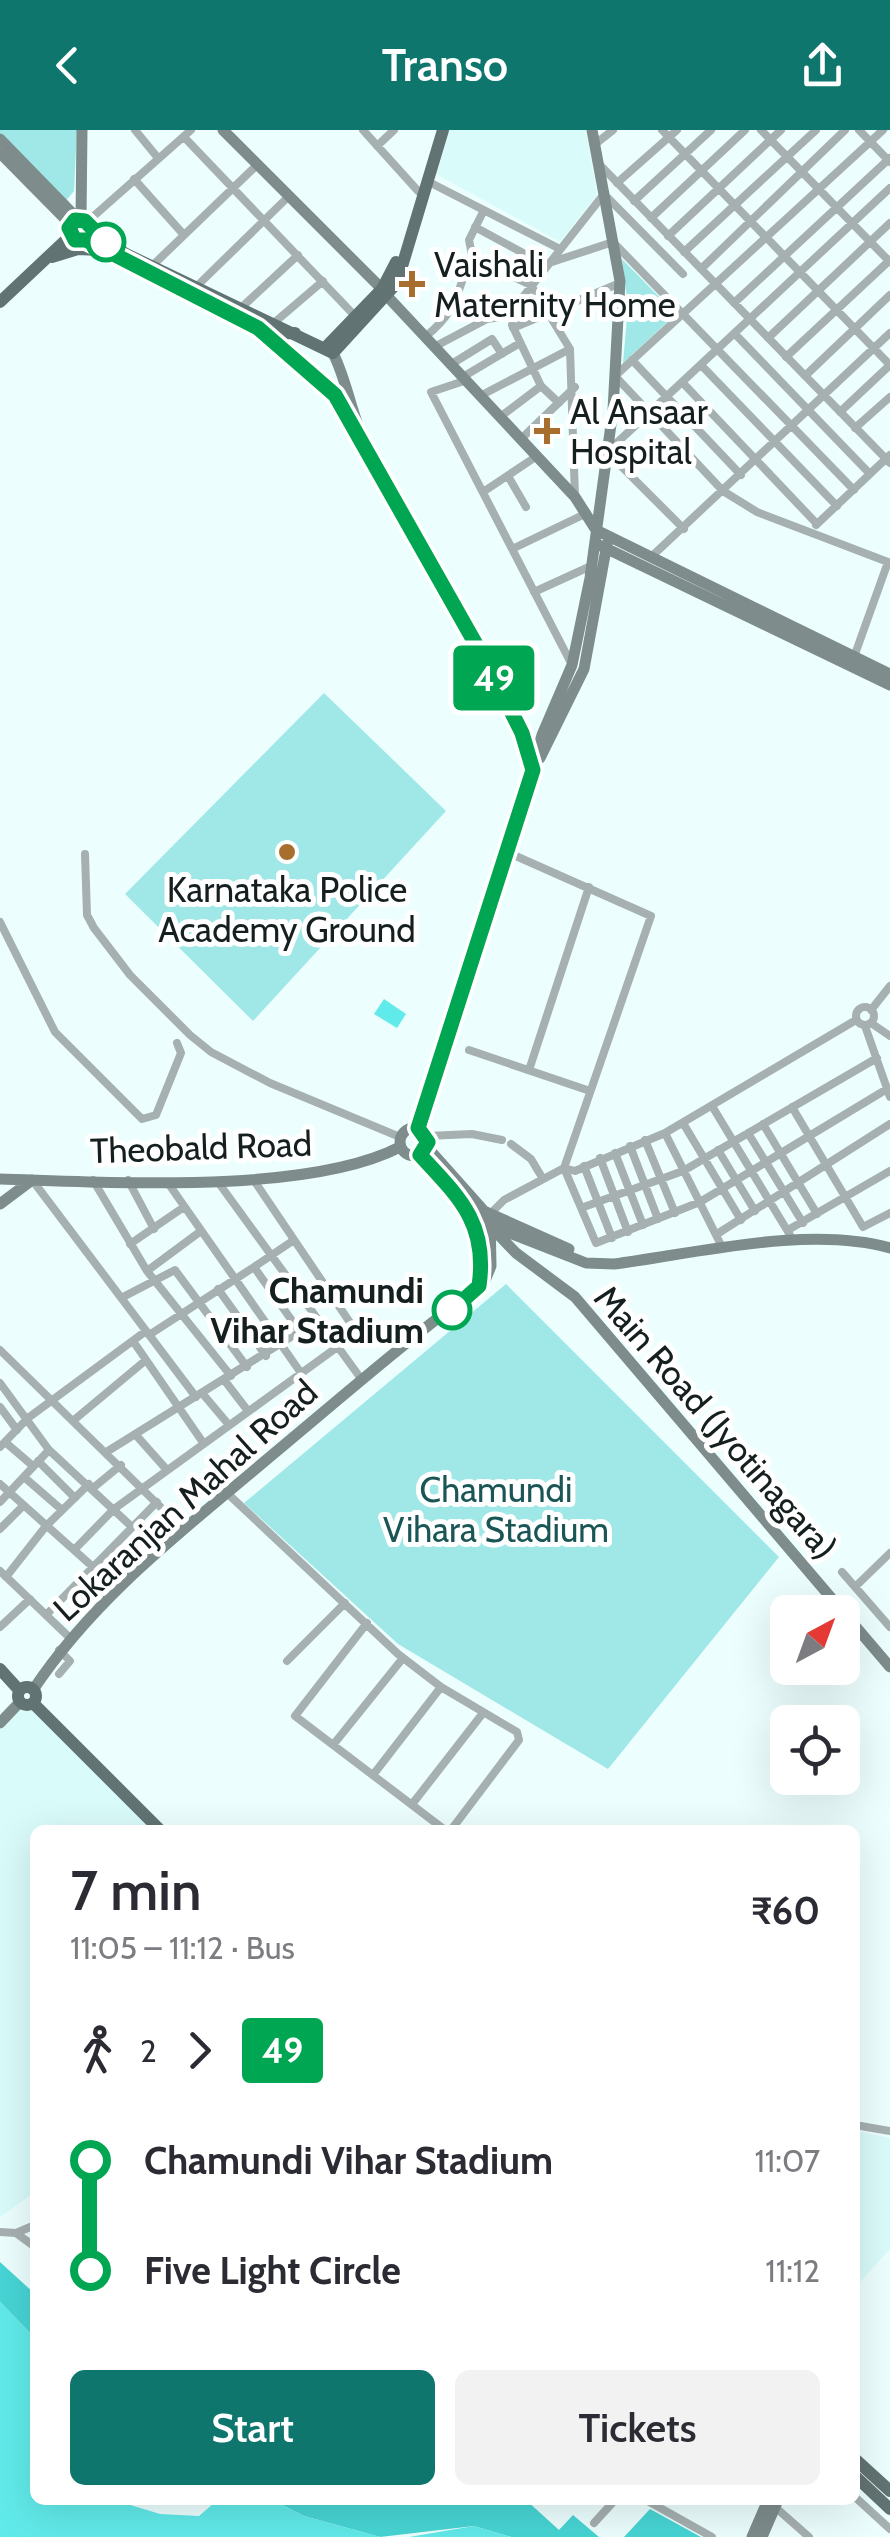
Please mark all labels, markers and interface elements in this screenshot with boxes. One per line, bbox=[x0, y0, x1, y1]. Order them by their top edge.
icon: back bbox=[40, 38, 95, 93]
text: Transo bbox=[382, 38, 508, 92]
icon: share bbox=[795, 38, 850, 93]
unlabelled marker bbox=[87, 223, 125, 261]
place label: Vaishali Maternity Home bbox=[434, 243, 676, 326]
marker: Vaishali Maternity Home bbox=[399, 271, 425, 297]
place label: Al Ansaar Hospital bbox=[570, 390, 708, 473]
marker: Al Ansaar Hospital bbox=[534, 418, 560, 444]
line badge: 49 bbox=[449, 646, 539, 710]
text: 49 bbox=[473, 657, 515, 700]
marker: Karnataka Police Academy Ground bbox=[276, 841, 298, 863]
place label: Karnataka Police Academy Ground bbox=[158, 868, 416, 951]
street label: Theobald Road bbox=[89, 1122, 313, 1172]
place label: Chamundi Vihar Stadium bbox=[211, 1269, 424, 1352]
street label: Main Road (Jyotinagara) bbox=[586, 1276, 846, 1568]
marker: Chamundi Vihar Stadium bbox=[433, 1291, 471, 1329]
street label: Lokaranjan Mahal Road bbox=[44, 1370, 326, 1630]
park label: Chamundi Vihara Stadium bbox=[383, 1468, 609, 1551]
north arrow bbox=[770, 1595, 860, 1685]
map controls bbox=[770, 1595, 860, 1795]
button: locate bbox=[770, 1705, 860, 1795]
text: 7 min bbox=[70, 1857, 201, 1924]
text: ₹60 bbox=[751, 1887, 820, 1934]
text: 11:05 – 11:12 · Bus bbox=[70, 1928, 295, 1967]
icon: walk bbox=[70, 2023, 125, 2078]
icon: forward bbox=[172, 2023, 227, 2078]
text: 49 bbox=[262, 2029, 303, 2072]
text: 2 bbox=[140, 2031, 157, 2070]
text: Chamundi Vihar Stadium bbox=[144, 2137, 553, 2184]
text: 11:07 bbox=[754, 2141, 820, 2180]
text: Five Light Circle bbox=[144, 2247, 401, 2294]
text: 11:12 bbox=[765, 2251, 820, 2290]
button: Start bbox=[70, 2370, 435, 2485]
button: Tickets bbox=[455, 2370, 820, 2485]

